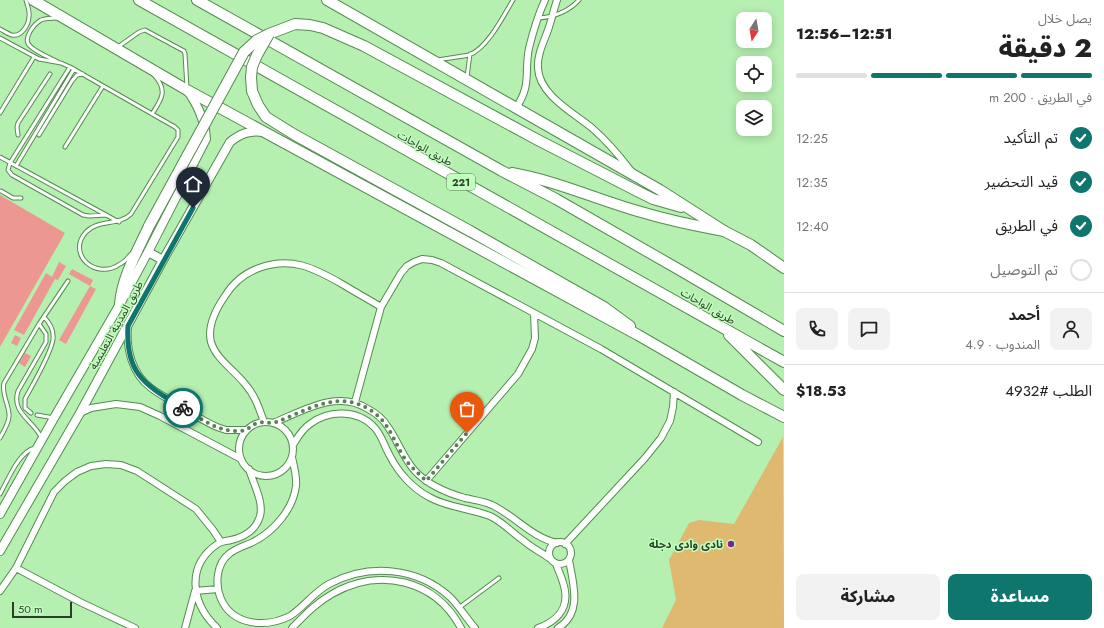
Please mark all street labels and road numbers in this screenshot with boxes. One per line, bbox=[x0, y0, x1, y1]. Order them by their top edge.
street label: طريق الواحات bbox=[395, 126, 455, 170]
road number: 221 bbox=[447, 174, 475, 190]
street label: طريق المدينة التعليمية bbox=[85, 278, 147, 372]
street label: طريق الواحات bbox=[678, 284, 738, 328]

